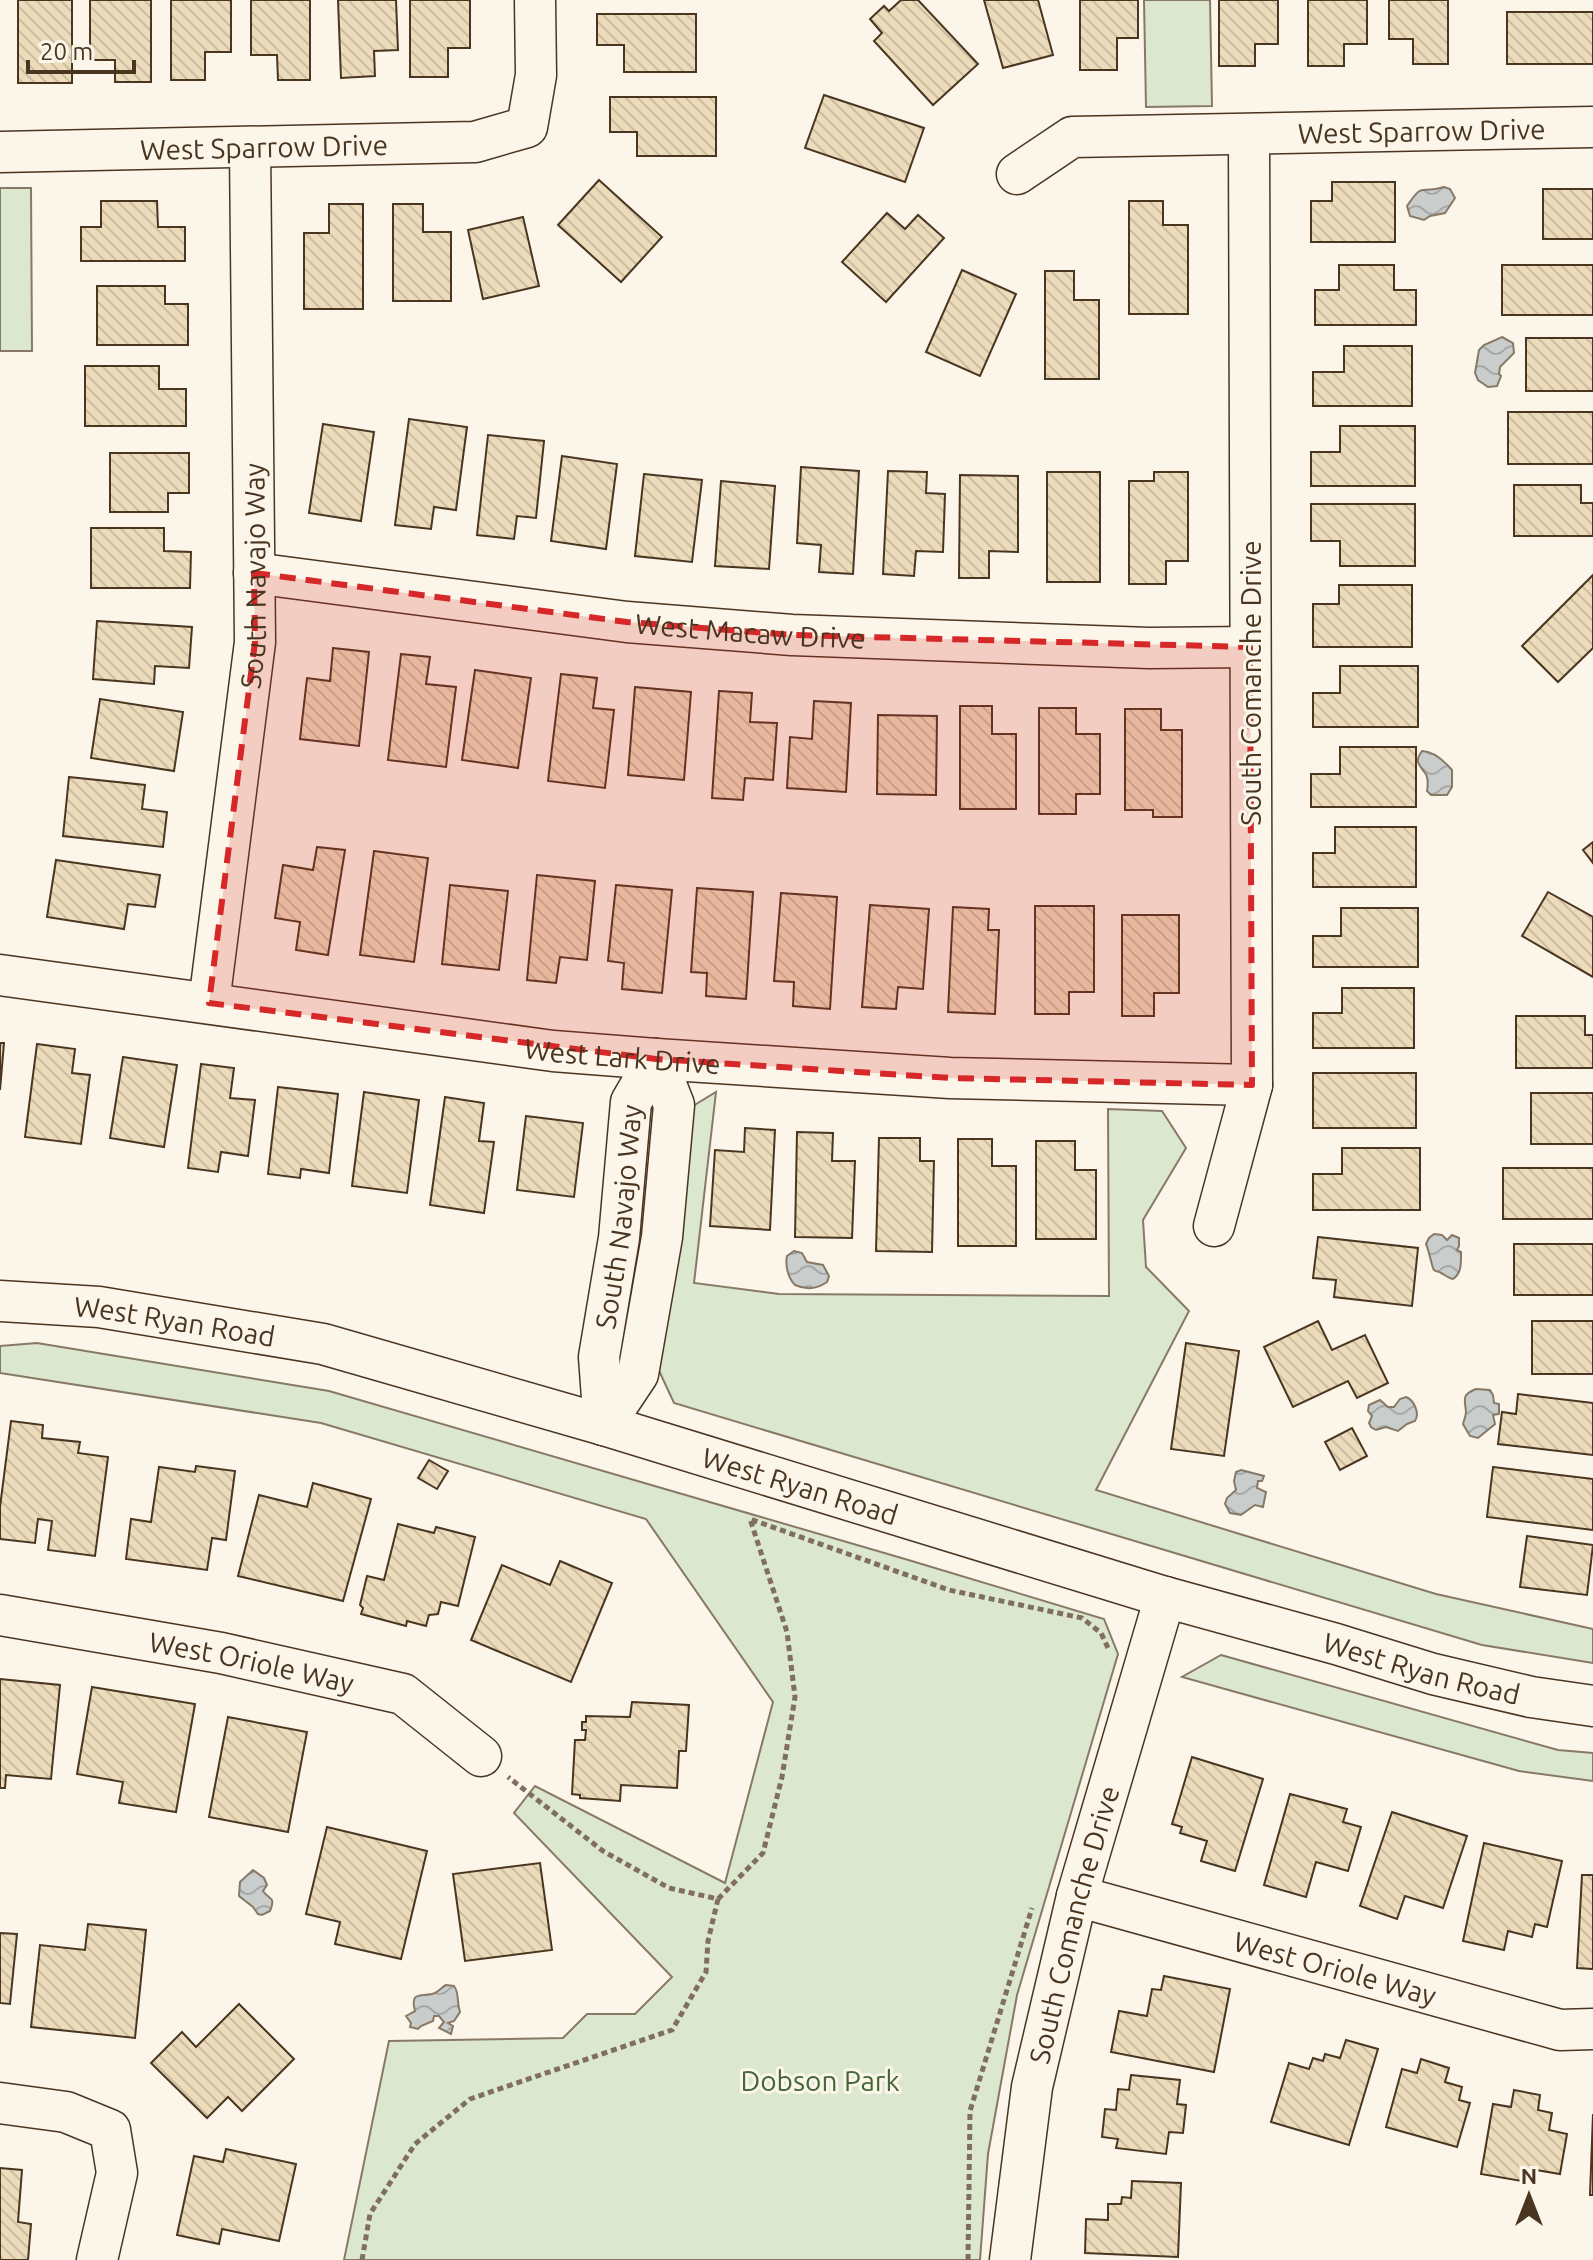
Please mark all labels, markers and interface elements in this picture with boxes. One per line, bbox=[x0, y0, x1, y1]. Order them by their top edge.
scale bar bbox=[28, 24, 134, 74]
text: 20 m bbox=[40, 38, 93, 65]
street label: West Sparrow Drive bbox=[1297, 112, 1546, 148]
street label: West Sparrow Drive bbox=[140, 128, 388, 165]
street label: South Navajo Way bbox=[234, 463, 270, 690]
street label: South Comanche Drive bbox=[1235, 540, 1266, 826]
street label: West Macaw Drive bbox=[634, 607, 866, 653]
street label: West Lark Drive bbox=[523, 1032, 722, 1079]
street label: South Navajo Way bbox=[589, 1103, 646, 1331]
street label: West Ryan Road bbox=[73, 1290, 277, 1351]
street label: West Ryan Road bbox=[699, 1441, 902, 1530]
street label: West Oriole Way bbox=[147, 1625, 357, 1698]
street label: West Ryan Road bbox=[1320, 1626, 1523, 1709]
street label: South Comanche Drive bbox=[1023, 1782, 1124, 2066]
street label: West Oriole Way bbox=[1231, 1925, 1440, 2010]
park label: Dobson Park bbox=[740, 2065, 900, 2096]
north arrow bbox=[1489, 2156, 1569, 2236]
text: N bbox=[1521, 2163, 1537, 2188]

